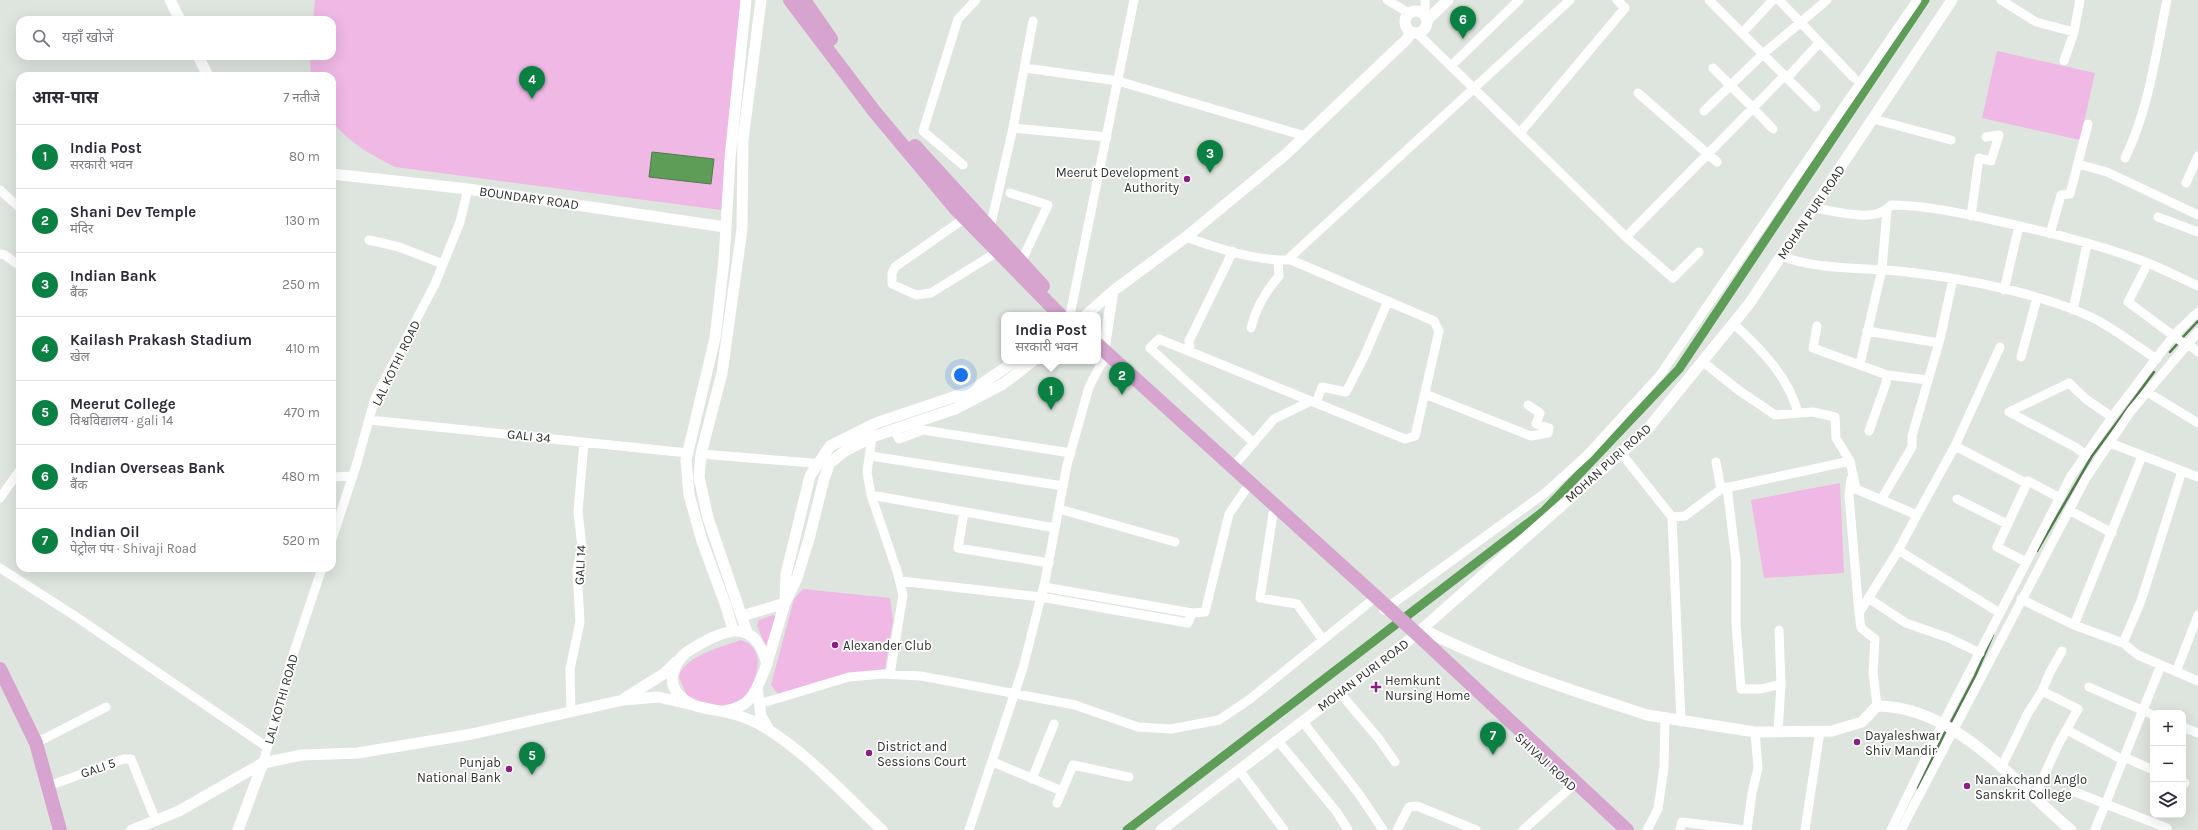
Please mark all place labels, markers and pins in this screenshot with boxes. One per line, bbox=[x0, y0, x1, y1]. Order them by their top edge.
pin: 6 bbox=[1450, 6, 1476, 39]
pin: 4 bbox=[519, 66, 545, 99]
pin: 3 bbox=[1197, 140, 1223, 173]
place label: Meerut Development Authority bbox=[1056, 165, 1179, 195]
marker: Meerut Development Authority bbox=[1182, 174, 1192, 184]
pin: 2 bbox=[1109, 362, 1135, 395]
pin: 1 bbox=[1038, 377, 1064, 410]
place label: Alexander Club bbox=[843, 638, 932, 653]
marker: Alexander Club bbox=[830, 640, 840, 650]
place label: Hemkunt Nursing Home bbox=[1385, 673, 1470, 703]
marker: Hemkunt Nursing Home bbox=[1370, 681, 1382, 693]
pin: 7 bbox=[1480, 722, 1506, 755]
place label: Dayaleshwar Shiv Mandir bbox=[1865, 728, 1941, 758]
marker: Dayaleshwar Shiv Mandir bbox=[1852, 737, 1862, 747]
place label: District and Sessions Court bbox=[877, 739, 967, 769]
pin: 5 bbox=[519, 742, 545, 775]
marker: District and Sessions Court bbox=[864, 748, 874, 758]
place label: Punjab National Bank bbox=[417, 755, 501, 785]
marker: Punjab National Bank bbox=[504, 764, 514, 774]
place label: Nanakchand Anglo Sanskrit College bbox=[1975, 772, 2087, 802]
marker: Nanakchand Anglo Sanskrit College bbox=[1962, 781, 1972, 791]

